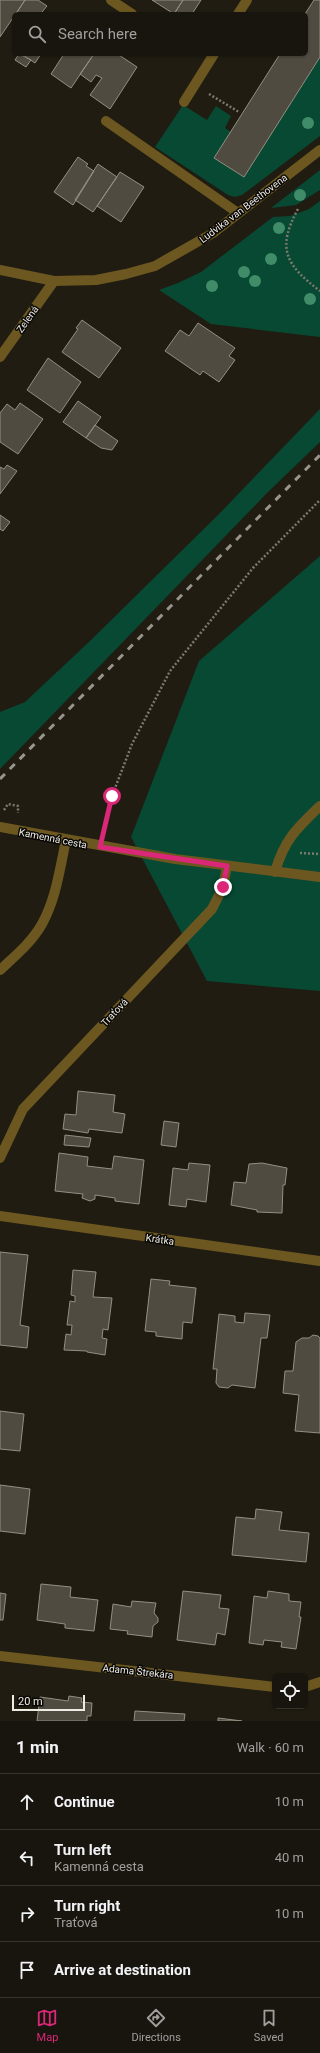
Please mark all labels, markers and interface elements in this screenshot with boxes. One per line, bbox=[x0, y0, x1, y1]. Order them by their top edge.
search box bbox=[12, 12, 308, 56]
icon: search bbox=[26, 23, 48, 45]
text: Search here bbox=[58, 25, 137, 43]
street label: Ludvika van Beethovena bbox=[197, 172, 289, 245]
street label: Zelená bbox=[14, 304, 40, 335]
route start bbox=[103, 787, 121, 805]
street label: Kamenná cesta bbox=[18, 826, 88, 850]
route end bbox=[214, 878, 232, 896]
street label: Traťová bbox=[99, 996, 130, 1028]
street label: Krátka bbox=[145, 1232, 175, 1247]
street label: Adama Štrekára bbox=[102, 1661, 174, 1681]
map controls bbox=[272, 1673, 308, 1709]
button: locate bbox=[272, 1673, 308, 1709]
scale bar bbox=[12, 1693, 85, 1712]
text: 20 m bbox=[18, 1695, 43, 1708]
text: 1 min bbox=[16, 1737, 59, 1757]
text: Walk · 60 m bbox=[237, 1740, 304, 1755]
icon: ahead bbox=[16, 1791, 38, 1813]
text: Continue bbox=[54, 1793, 115, 1811]
text: 10 m bbox=[275, 1794, 304, 1809]
text: Turn left bbox=[54, 1841, 111, 1859]
icon: left bbox=[16, 1847, 38, 1869]
text: 40 m bbox=[275, 1850, 304, 1865]
text: Kamenná cesta bbox=[54, 1859, 144, 1874]
text: Turn right bbox=[54, 1897, 120, 1915]
icon: right bbox=[16, 1903, 38, 1925]
text: 10 m bbox=[275, 1906, 304, 1921]
text: Traťová bbox=[54, 1915, 98, 1930]
icon: arrive bbox=[16, 1959, 38, 1981]
text: Arrive at destination bbox=[54, 1961, 191, 1979]
tab: Map bbox=[36, 2007, 58, 2044]
tab: Directions bbox=[131, 2007, 181, 2044]
tab: Saved bbox=[254, 2007, 284, 2044]

